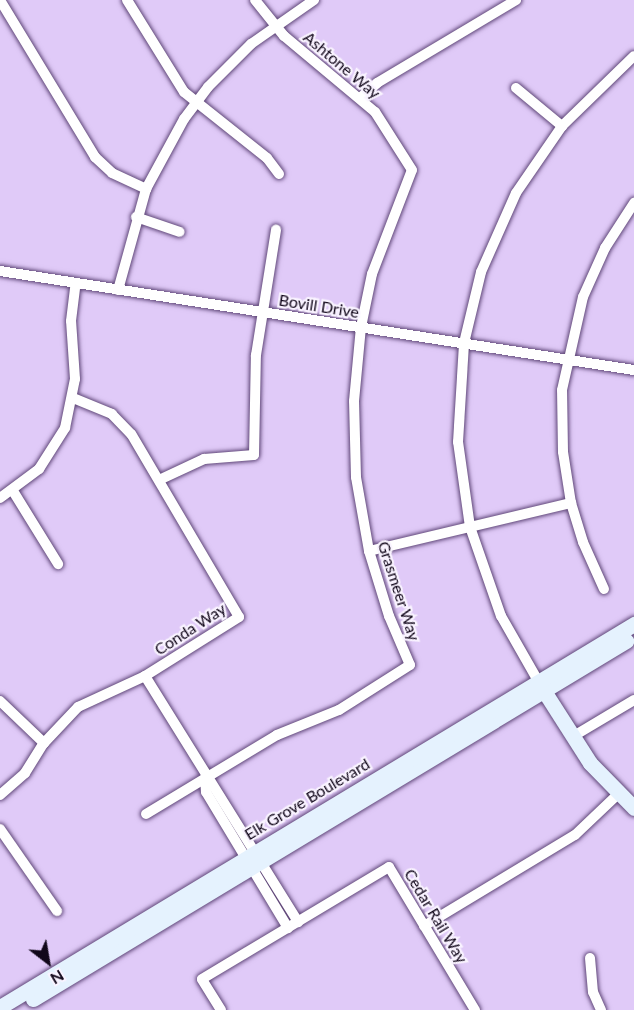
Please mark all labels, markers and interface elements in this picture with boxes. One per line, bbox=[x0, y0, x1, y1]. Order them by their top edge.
street label: Ashtone Way bbox=[300, 27, 384, 103]
street label: Bovill Drive bbox=[278, 290, 360, 322]
street label: Grasmeer Way bbox=[374, 539, 424, 643]
street label: Conda Way bbox=[151, 599, 229, 659]
street label: Elk Grove Boulevard bbox=[241, 754, 373, 844]
street label: Cedar Rail Way bbox=[400, 865, 472, 967]
north arrow bbox=[18, 932, 78, 992]
text: N bbox=[47, 967, 68, 989]

